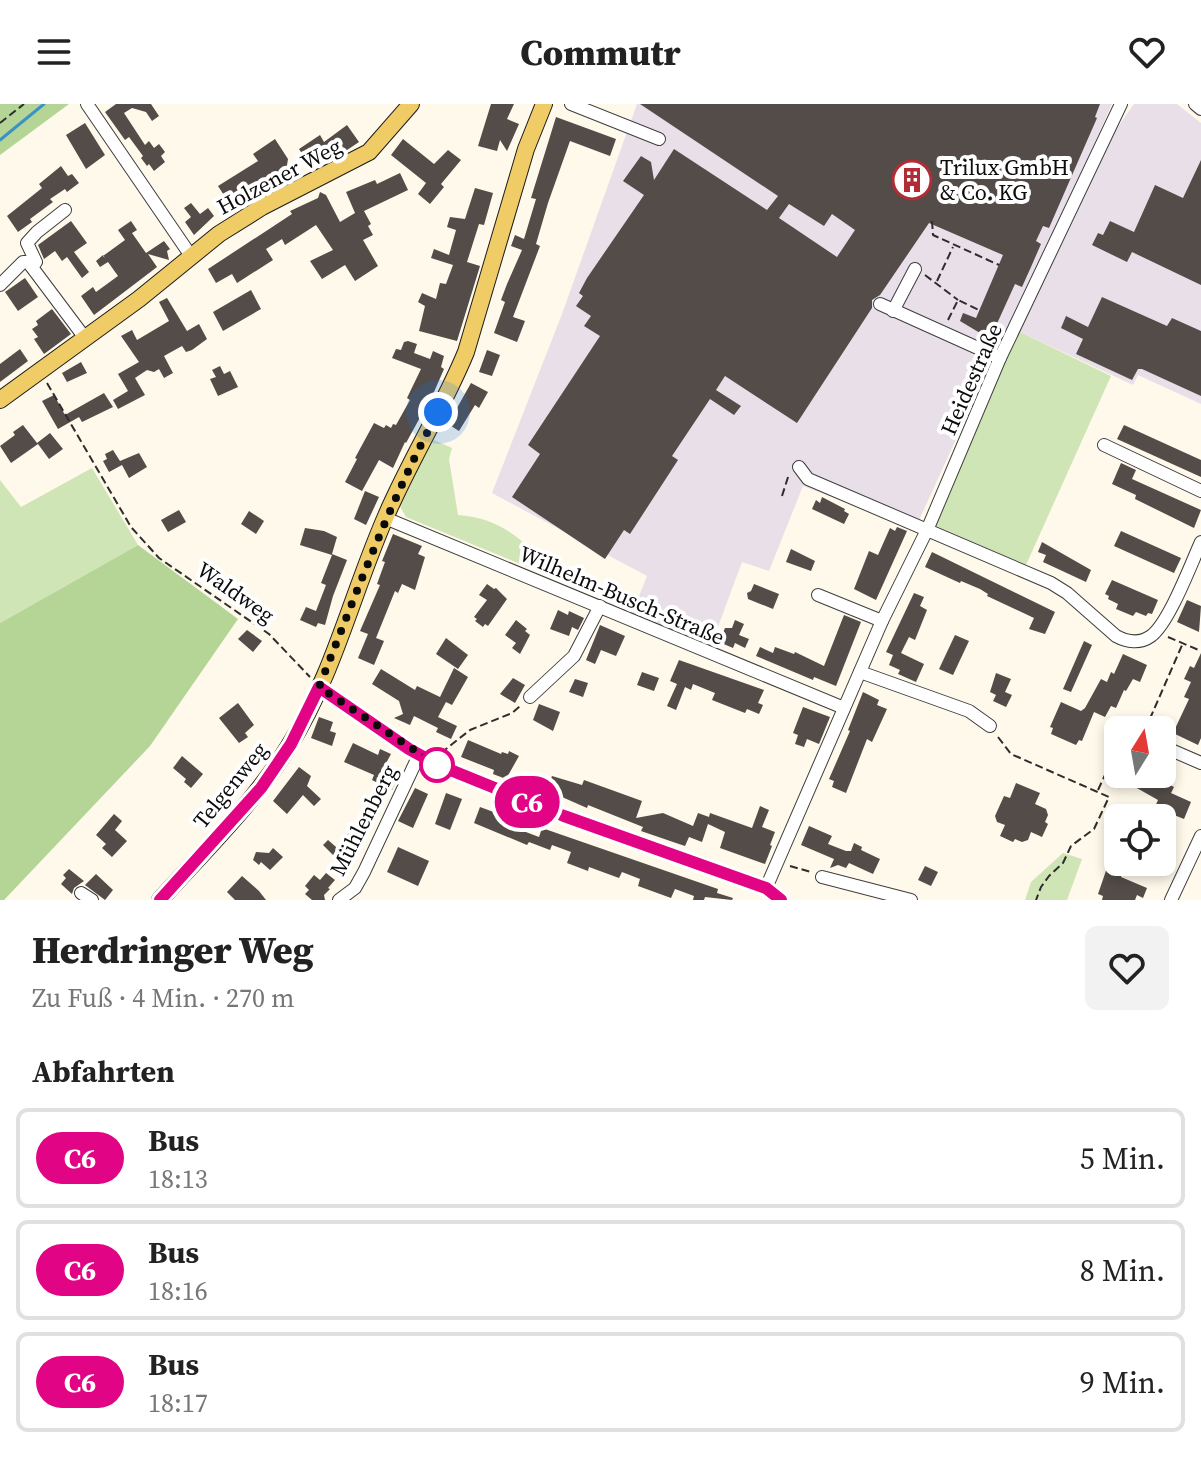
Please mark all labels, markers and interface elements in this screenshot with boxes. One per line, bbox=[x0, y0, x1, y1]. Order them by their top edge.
text: Commutr bbox=[520, 28, 681, 77]
icon: menu bbox=[32, 30, 76, 74]
icon: heart bbox=[1125, 30, 1169, 74]
street label: Holzener Weg bbox=[211, 131, 347, 221]
place label: Trilux GmbH & Co. KG bbox=[940, 152, 1069, 207]
building icon: Trilux GmbH & Co. KG bbox=[891, 159, 933, 201]
street label: Heidestraße bbox=[933, 318, 1009, 440]
your location bbox=[418, 392, 458, 432]
street label: Wilhelm-Busch-Straße bbox=[515, 538, 729, 652]
street label: Waldweg bbox=[191, 554, 281, 630]
north arrow bbox=[1104, 716, 1176, 788]
map controls bbox=[1104, 716, 1176, 876]
street label: Telgenweg bbox=[186, 735, 274, 835]
unlabelled marker bbox=[420, 748, 454, 782]
street label: Mühlenberg bbox=[322, 759, 404, 881]
line badge: C6 bbox=[491, 776, 563, 828]
text: C6 bbox=[511, 783, 543, 821]
button: locate bbox=[1104, 804, 1176, 876]
text: Herdringer Weg bbox=[32, 924, 314, 976]
button: heart bbox=[1085, 926, 1169, 1010]
text: Zu Fuß · 4 Min. · 270 m bbox=[32, 980, 294, 1016]
text: Abfahrten bbox=[32, 1051, 175, 1092]
text: Bus bbox=[148, 1120, 199, 1161]
text: 5 Min. bbox=[1080, 1138, 1165, 1179]
text: C6 bbox=[64, 1139, 96, 1177]
text: 18:13 bbox=[148, 1161, 208, 1197]
text: Bus bbox=[148, 1232, 199, 1273]
text: 8 Min. bbox=[1080, 1250, 1165, 1291]
text: C6 bbox=[64, 1251, 96, 1289]
text: 18:16 bbox=[148, 1273, 208, 1309]
text: Bus bbox=[148, 1344, 199, 1385]
text: 9 Min. bbox=[1080, 1362, 1165, 1403]
text: C6 bbox=[64, 1363, 96, 1401]
text: 18:17 bbox=[148, 1385, 208, 1421]

